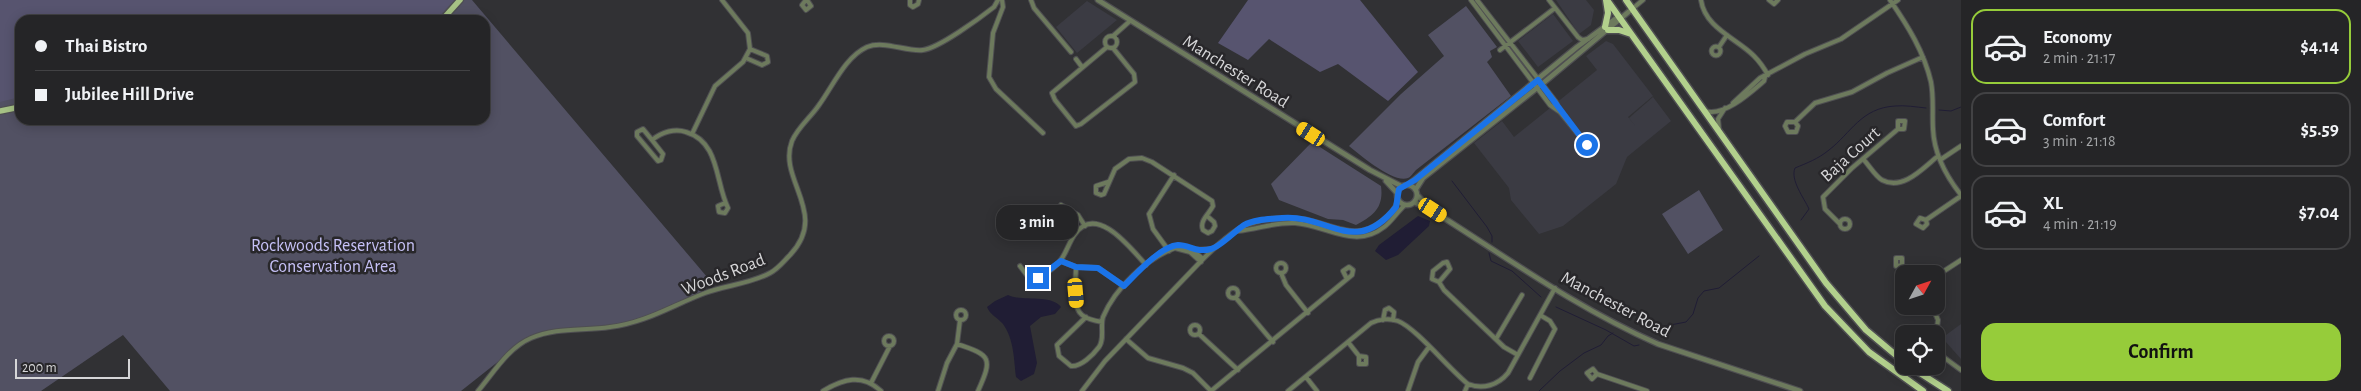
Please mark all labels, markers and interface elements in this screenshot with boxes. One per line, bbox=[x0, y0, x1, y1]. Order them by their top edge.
icon: car bbox=[1983, 24, 2028, 69]
text: Economy bbox=[2043, 28, 2112, 47]
street label: Manchester Road bbox=[1179, 32, 1292, 112]
text: Thai Bistro bbox=[65, 37, 147, 56]
text: $4.14 bbox=[2300, 37, 2339, 56]
text: 2 min · 21:17 bbox=[2043, 50, 2115, 66]
text: Jubilee Hill Drive bbox=[65, 85, 194, 104]
icon: car bbox=[1983, 107, 2028, 152]
text: Comfort bbox=[2043, 111, 2105, 130]
car bbox=[1294, 120, 1327, 148]
text: $5.59 bbox=[2301, 120, 2339, 139]
street label: Baja Court bbox=[1818, 124, 1884, 186]
text: 3 min · 21:18 bbox=[2043, 133, 2116, 149]
route start bbox=[1576, 134, 1598, 156]
icon: car bbox=[1983, 190, 2028, 235]
text: XL bbox=[2043, 194, 2063, 213]
car bbox=[1416, 196, 1449, 224]
text: $7.04 bbox=[2298, 203, 2339, 222]
callout: 3 min bbox=[997, 206, 1079, 240]
text: 3 min bbox=[1020, 214, 1054, 230]
text: 4 min · 21:19 bbox=[2043, 216, 2117, 232]
park label: Rockwoods Reservation Conservation Area bbox=[251, 237, 415, 276]
street label: Woods Road bbox=[679, 251, 768, 299]
north arrow bbox=[1895, 265, 1945, 315]
map controls bbox=[1895, 265, 1945, 375]
route end bbox=[1027, 267, 1049, 289]
street label: Manchester Road bbox=[1558, 269, 1673, 341]
car bbox=[1067, 277, 1084, 309]
button: Confirm bbox=[1981, 323, 2341, 381]
button: locate bbox=[1895, 325, 1945, 375]
scale bar bbox=[15, 356, 130, 379]
text: 200 m bbox=[22, 361, 57, 375]

